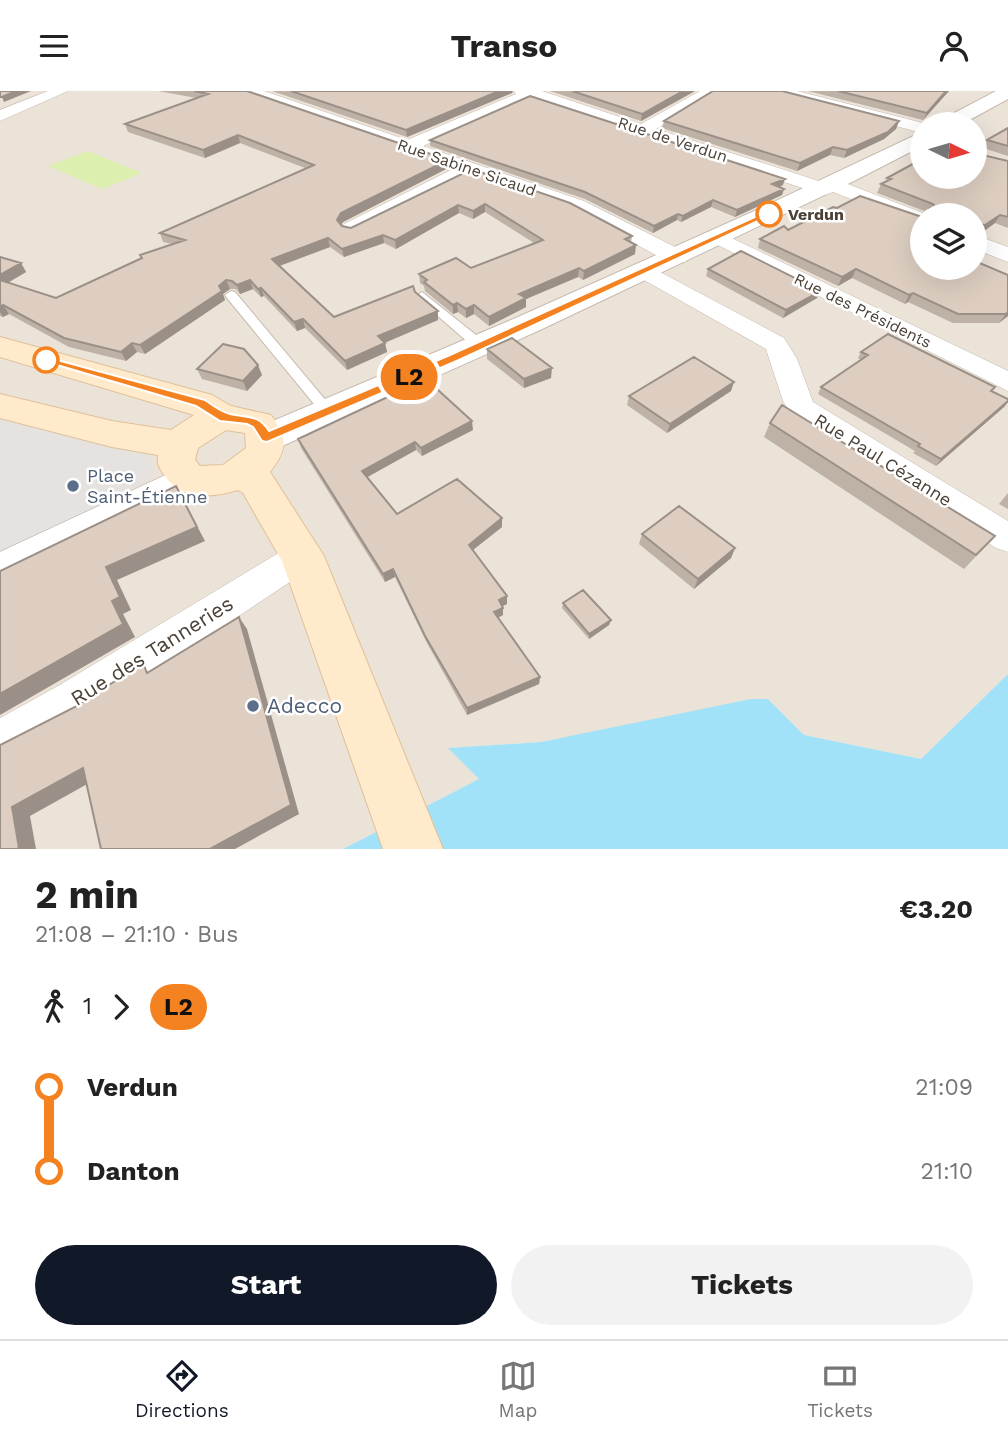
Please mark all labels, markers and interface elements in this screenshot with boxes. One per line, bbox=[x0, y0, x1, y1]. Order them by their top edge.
icon: menu bbox=[35, 27, 73, 65]
text: Transo bbox=[451, 27, 557, 65]
icon: person bbox=[935, 27, 973, 65]
north arrow bbox=[910, 112, 987, 189]
map controls bbox=[910, 112, 987, 280]
street label: Rue de Verdun bbox=[616, 113, 730, 166]
street label: Rue Sabine Sicaud bbox=[395, 135, 539, 200]
marker: Verdun bbox=[756, 201, 782, 227]
button: layers bbox=[910, 203, 987, 280]
place label: Verdun bbox=[788, 205, 844, 224]
street label: Rue des Présidents bbox=[791, 269, 935, 352]
unlabelled marker bbox=[33, 347, 59, 373]
line badge: L2 bbox=[378, 354, 440, 400]
text: L2 bbox=[395, 363, 423, 391]
street label: Rue Paul Cézanne bbox=[811, 409, 956, 510]
place label: Place Saint-Étienne bbox=[87, 465, 207, 507]
marker: Place Saint-Étienne bbox=[65, 478, 81, 494]
street label: Rue des Tanneries bbox=[66, 590, 238, 711]
place label: Adecco bbox=[267, 693, 342, 718]
marker: Adecco bbox=[245, 698, 261, 714]
text: 2 min bbox=[35, 873, 139, 917]
text: €3.20 bbox=[900, 894, 973, 924]
text: 21:08 – 21:10 · Bus bbox=[35, 921, 238, 948]
icon: walk bbox=[35, 988, 73, 1026]
icon: forward bbox=[102, 988, 140, 1026]
text: 1 bbox=[83, 993, 92, 1020]
text: L2 bbox=[164, 993, 193, 1021]
text: Verdun bbox=[87, 1072, 178, 1102]
text: 21:09 bbox=[915, 1074, 973, 1101]
text: Danton bbox=[87, 1156, 180, 1186]
text: 21:10 bbox=[921, 1158, 973, 1185]
button: Start bbox=[35, 1245, 497, 1325]
button: Tickets bbox=[511, 1245, 973, 1325]
tab: Directions bbox=[135, 1357, 229, 1422]
tab: Map bbox=[499, 1357, 537, 1422]
tab: Tickets bbox=[807, 1357, 873, 1422]

